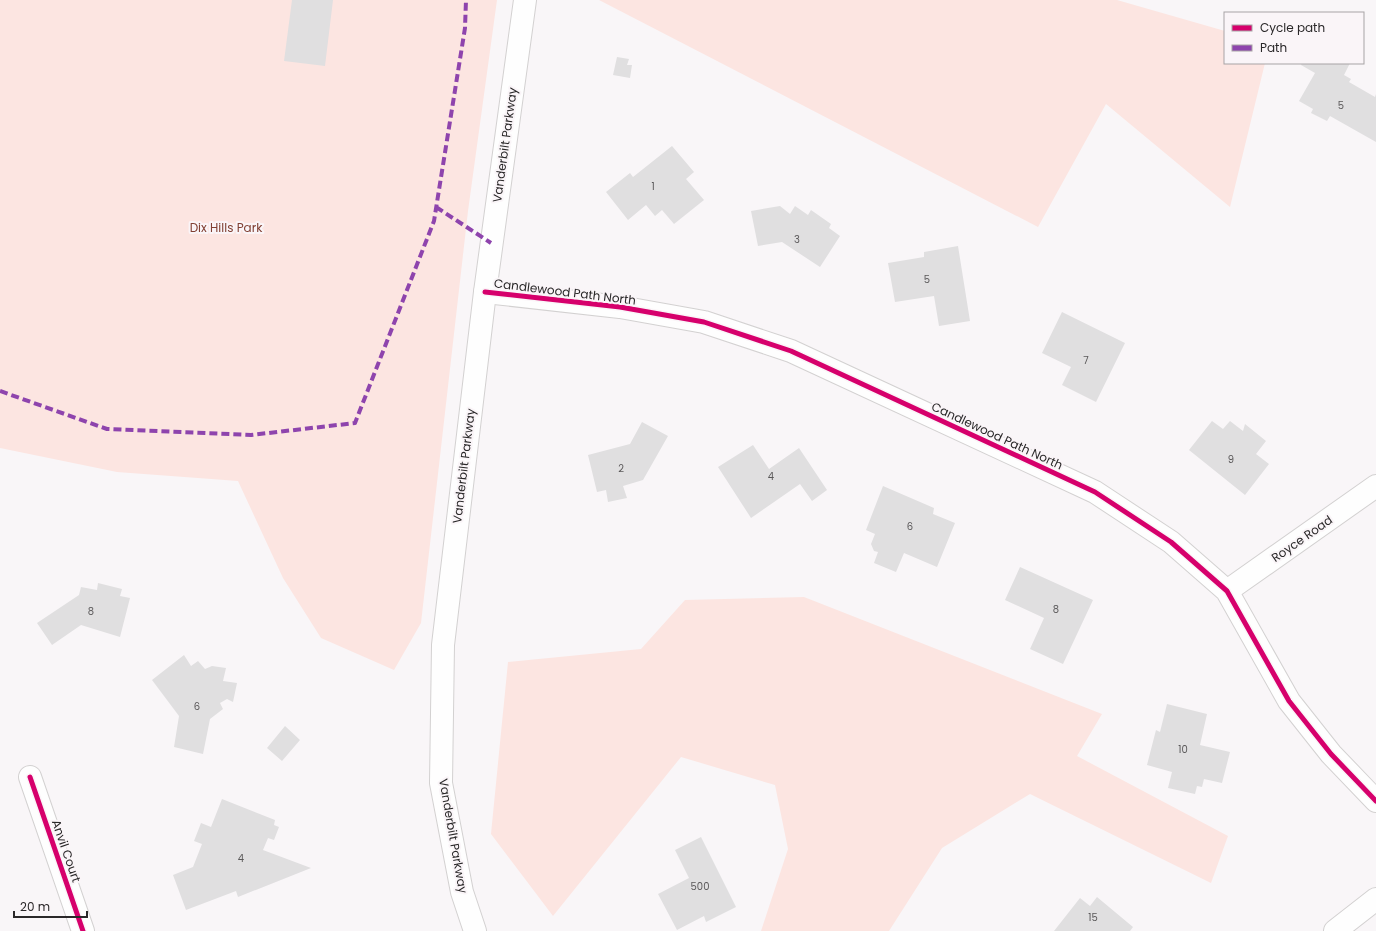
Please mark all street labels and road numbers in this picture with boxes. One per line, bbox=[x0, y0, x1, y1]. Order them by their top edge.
street label: Vanderbilt Parkway bbox=[488, 86, 521, 204]
street label: Candlewood Path North bbox=[493, 274, 637, 309]
street label: Candlewood Path North bbox=[929, 398, 1066, 473]
street label: Vanderbilt Parkway bbox=[448, 407, 479, 525]
street label: Royce Road bbox=[1268, 511, 1336, 566]
street label: Vanderbilt Parkway bbox=[435, 777, 472, 895]
street label: Anvil Court bbox=[48, 817, 85, 884]

